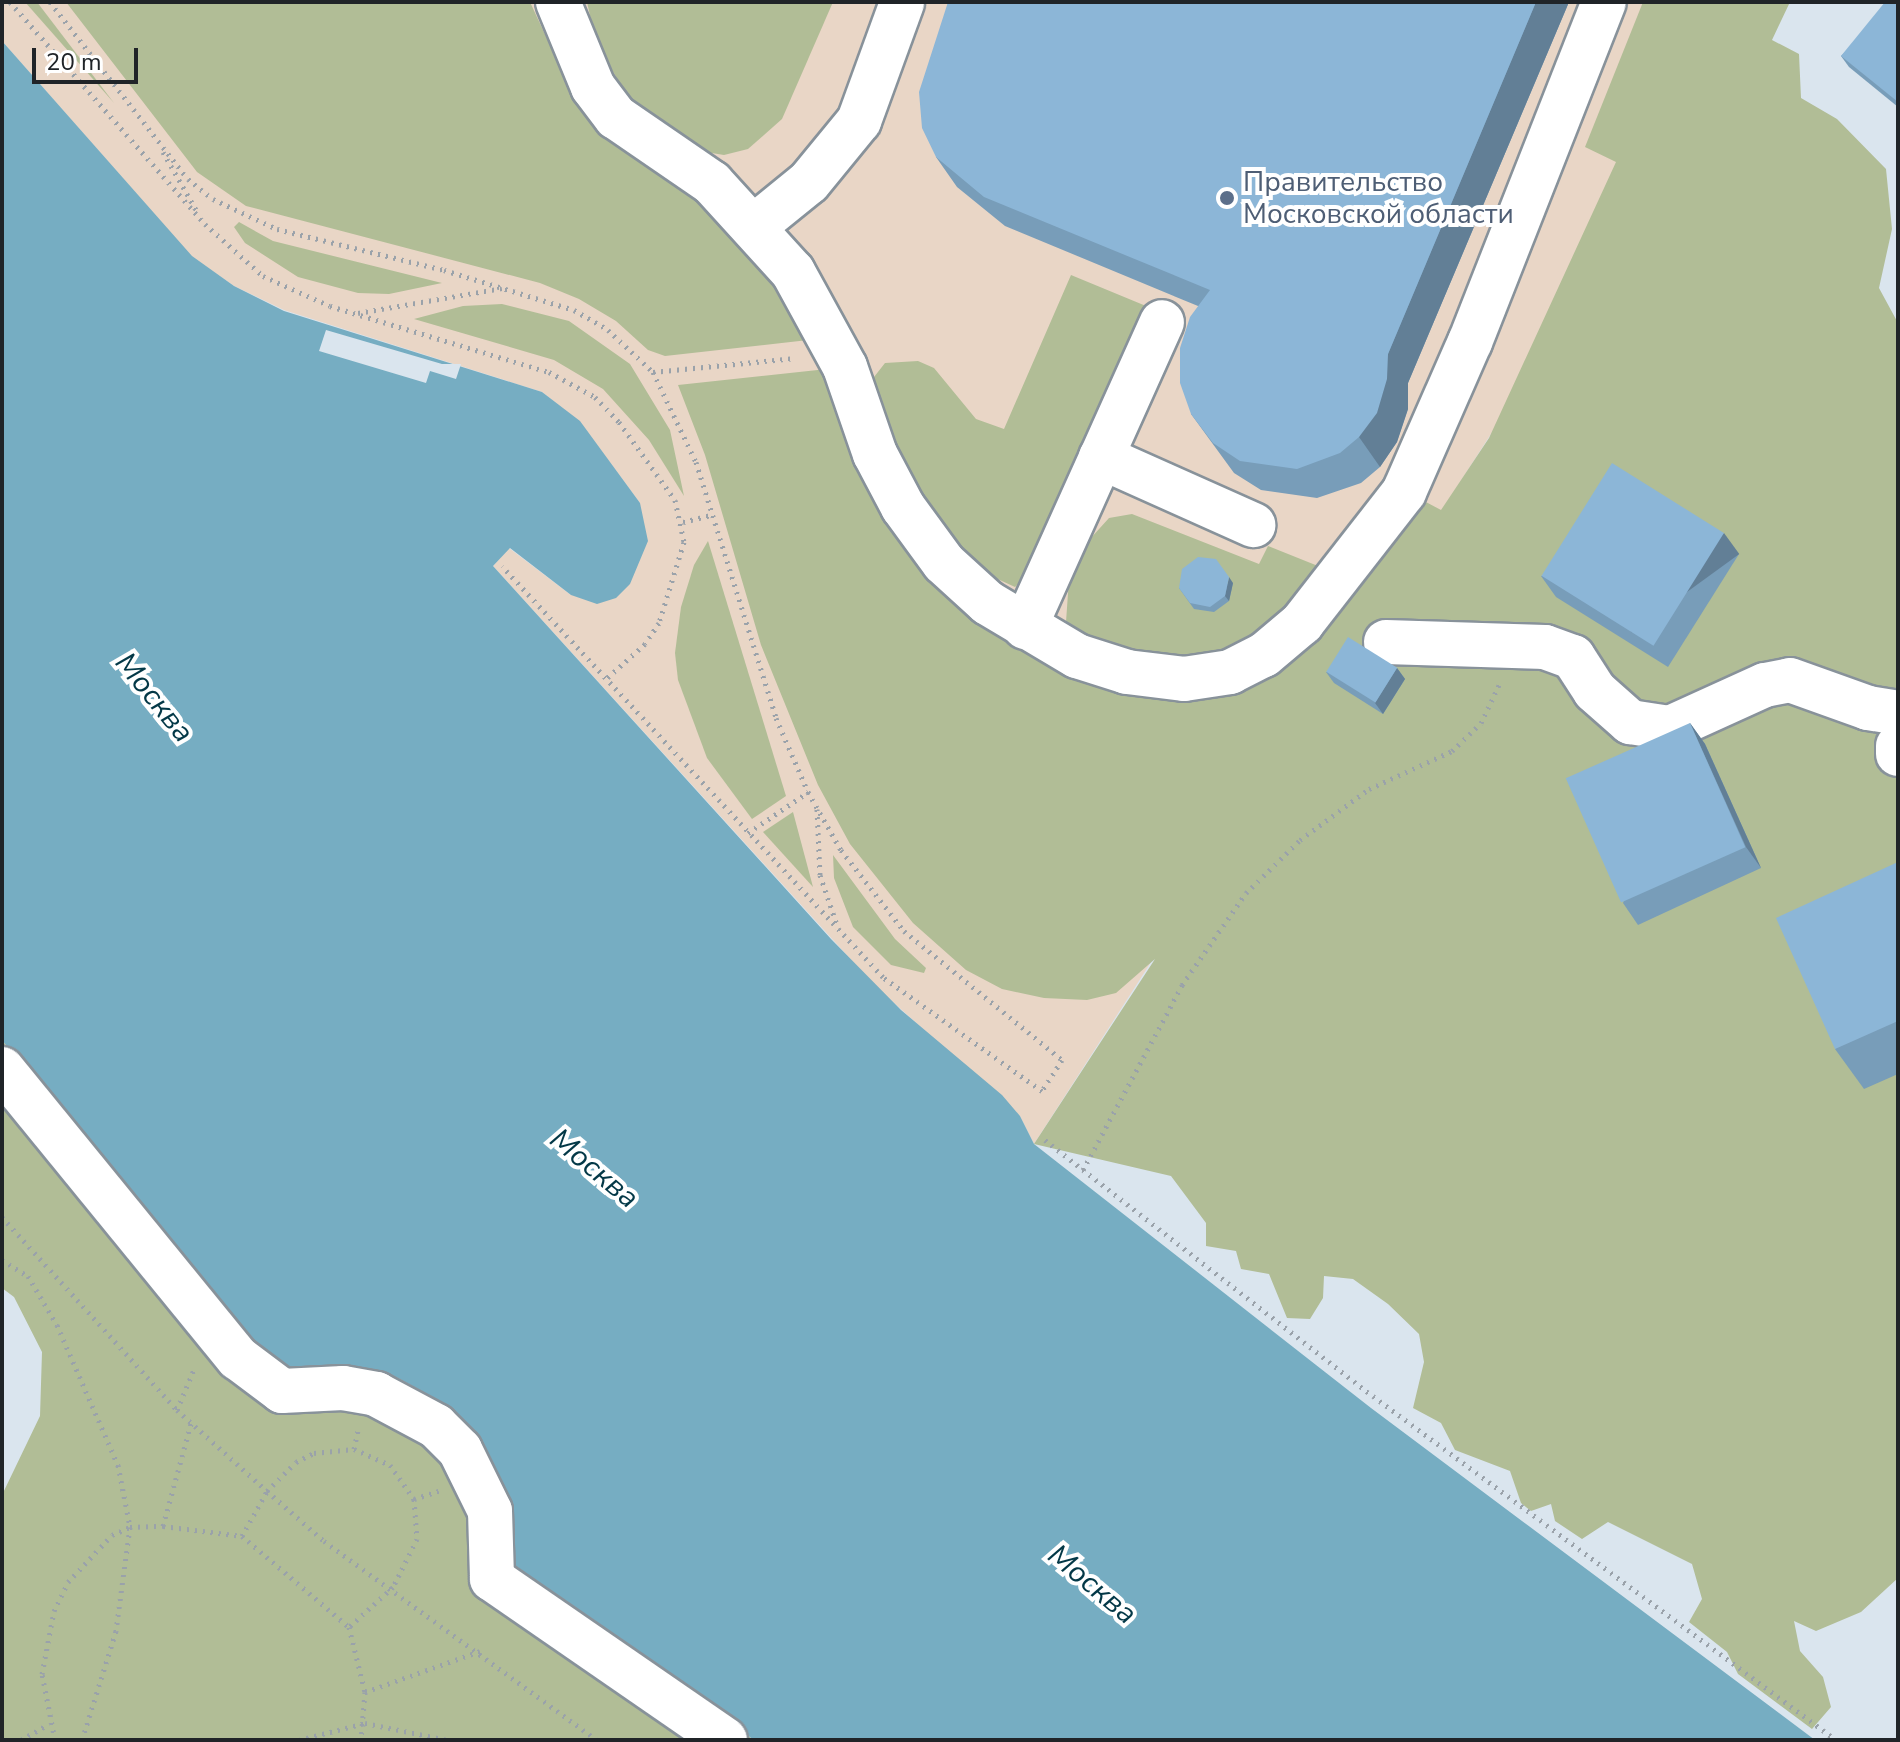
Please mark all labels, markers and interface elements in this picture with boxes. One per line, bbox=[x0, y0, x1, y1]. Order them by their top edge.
scale bar bbox=[36, 32, 142, 82]
text: 20 m bbox=[46, 46, 102, 78]
place label: Правительство Московской области bbox=[1243, 165, 1514, 231]
marker: Правительство Московской области bbox=[1218, 189, 1236, 207]
water label: Москва bbox=[107, 646, 201, 750]
water label: Москва bbox=[542, 1121, 646, 1217]
water label: Москва bbox=[1040, 1537, 1144, 1633]

